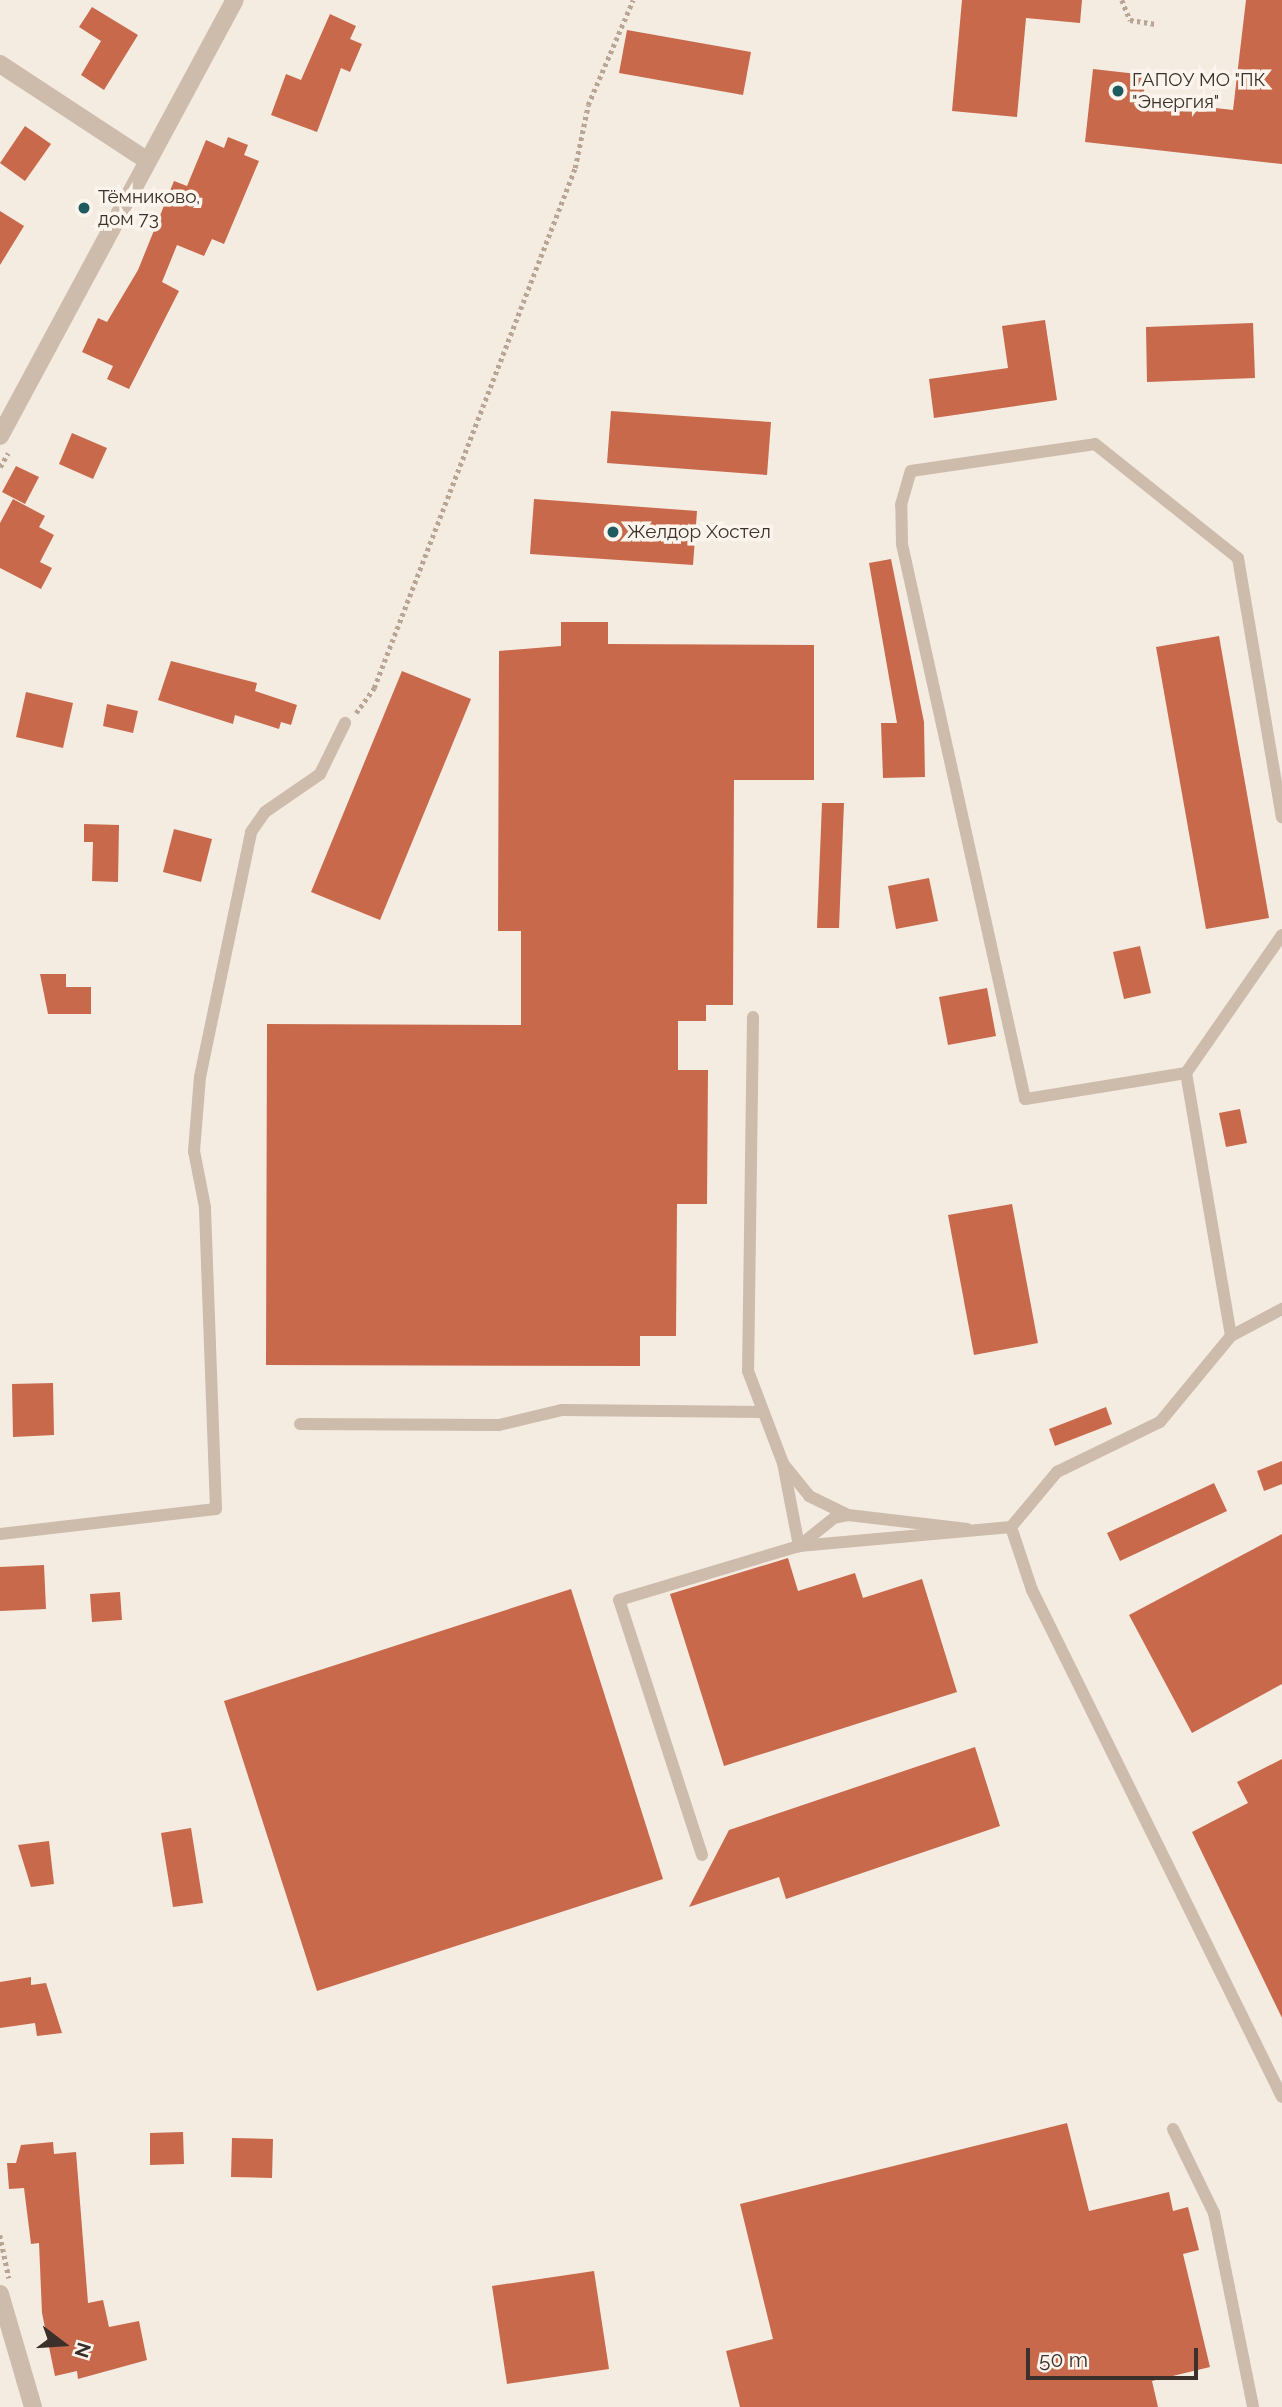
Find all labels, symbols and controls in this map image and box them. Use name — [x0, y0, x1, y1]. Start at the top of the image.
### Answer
place label: ГАПОУ МО "ПК "Энергия" — [1132, 69, 1266, 113]
marker: ГАПОУ МО "ПК "Энергия" — [1110, 83, 1126, 99]
place label: Тёмниково, дом 73 — [98, 186, 200, 230]
marker: Тёмниково, дом 73 — [76, 200, 92, 216]
place label: Желдор Хостел — [627, 521, 771, 543]
marker: Желдор Хостел — [605, 524, 621, 540]
north arrow — [28, 2309, 98, 2379]
scale bar — [1030, 2334, 1202, 2378]
text: N — [70, 2340, 96, 2360]
text: 50 m — [1039, 2347, 1088, 2372]

